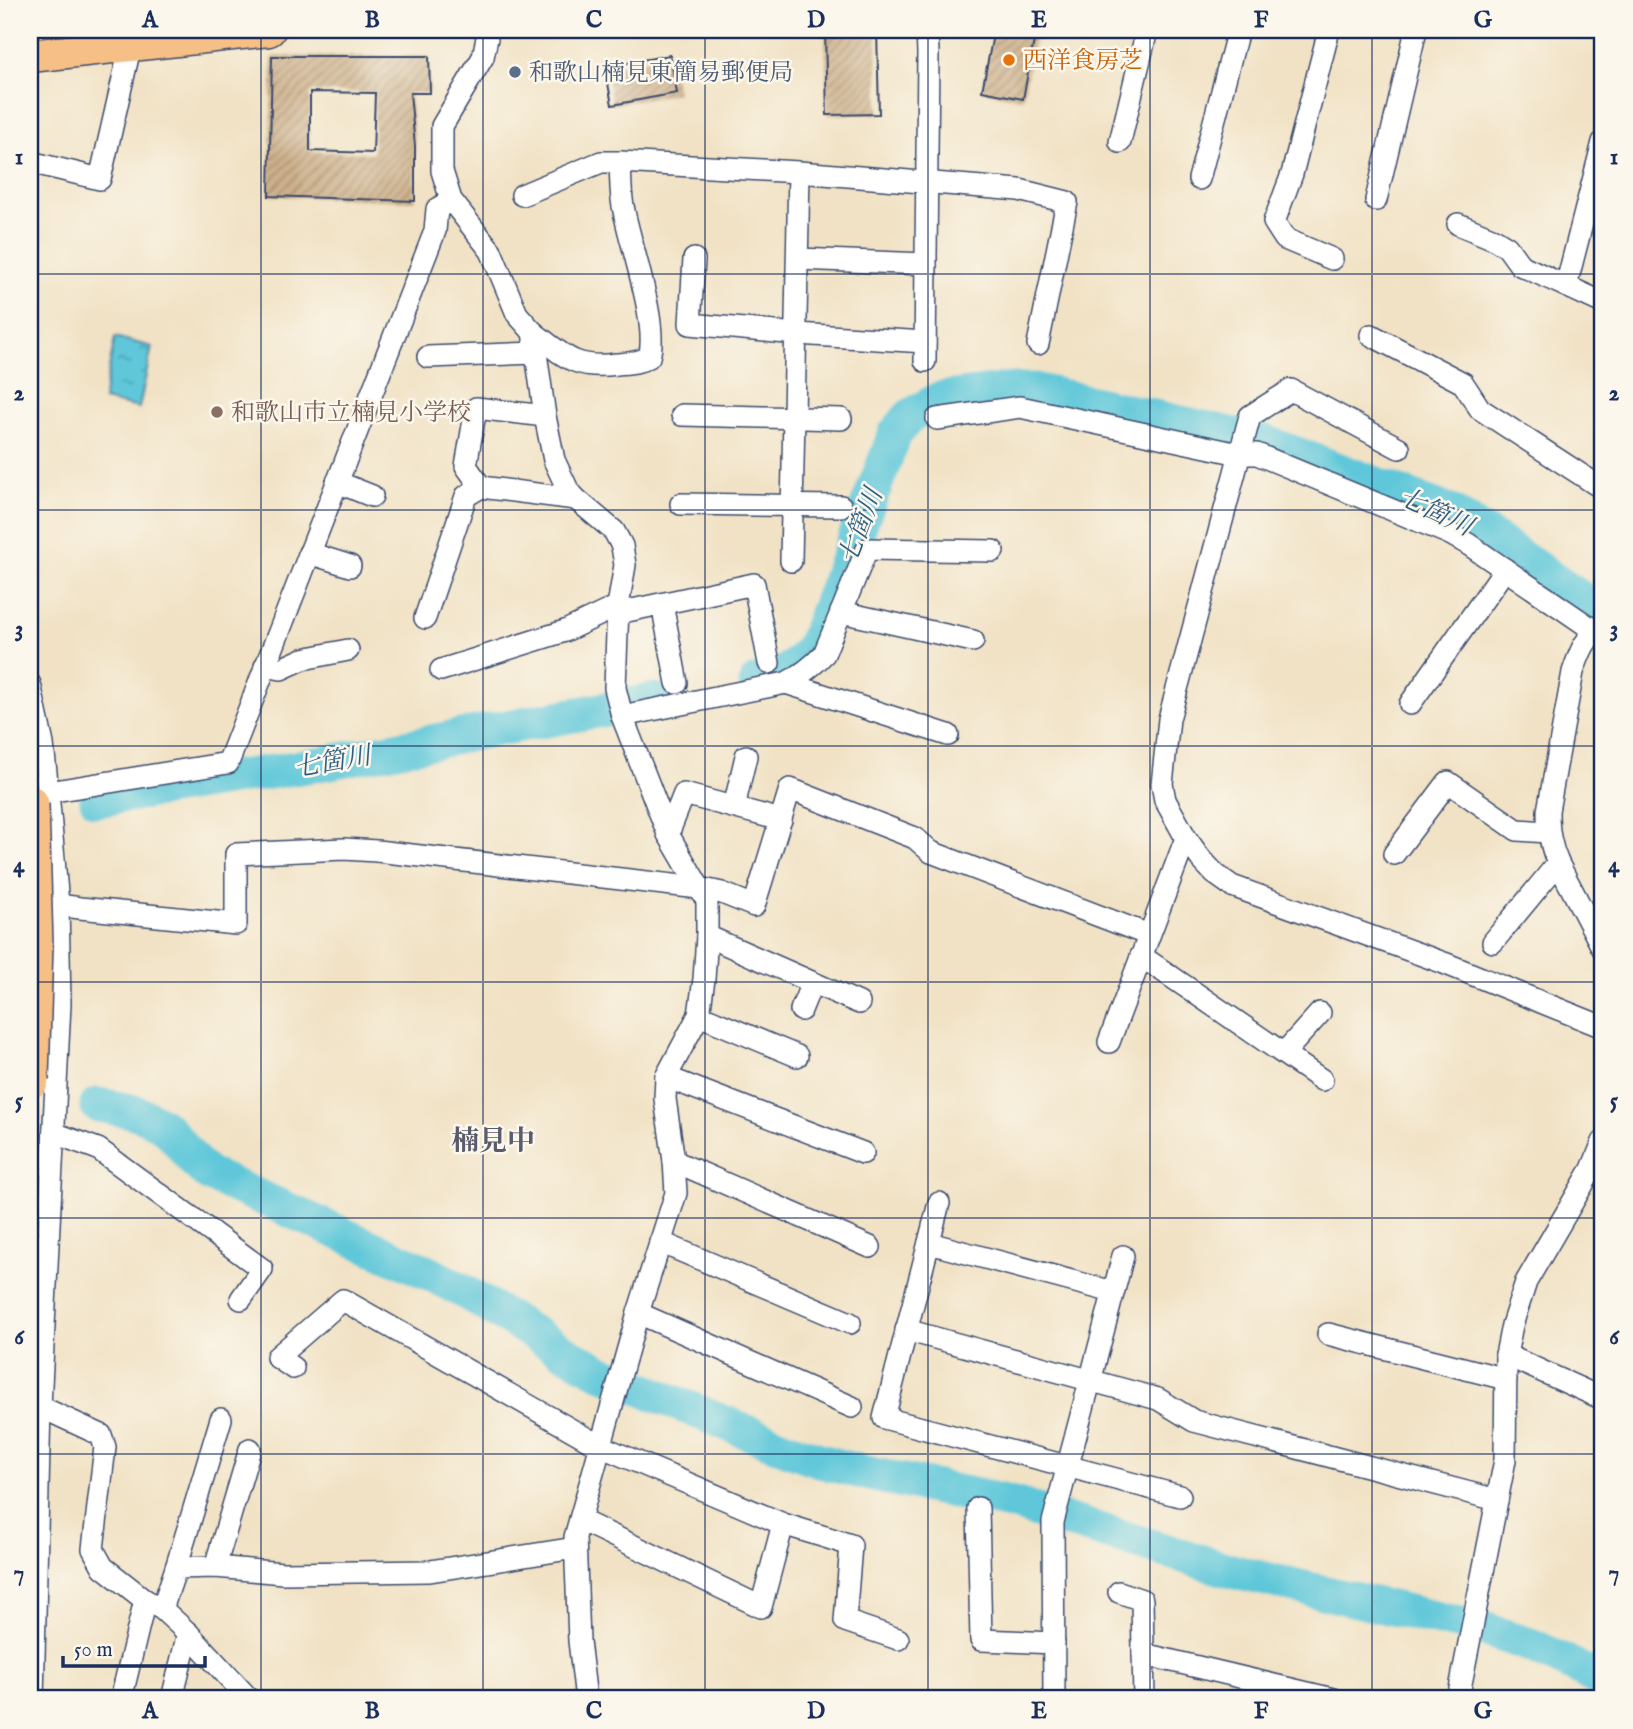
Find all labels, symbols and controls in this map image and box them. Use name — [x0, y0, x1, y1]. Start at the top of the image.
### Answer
text: A — [141, 6, 159, 35]
text: B — [364, 6, 380, 35]
text: C — [586, 6, 603, 35]
text: D — [807, 6, 825, 35]
text: E — [1031, 6, 1047, 35]
text: F — [1254, 6, 1269, 35]
text: G — [1474, 6, 1493, 35]
place label: 西洋食房芝 — [1023, 46, 1143, 77]
marker: 西洋食房芝 — [1001, 52, 1017, 68]
place label: 和歌山楠見東簡易郵便局 — [529, 58, 793, 89]
marker: 和歌山楠見東簡易郵便局 — [507, 64, 523, 80]
text: 1 — [15, 143, 23, 172]
text: 1 — [1610, 143, 1618, 172]
text: 2 — [14, 379, 25, 408]
text: 2 — [1609, 379, 1620, 408]
place label: 和歌山市立楠見小学校 — [231, 398, 471, 429]
marker: 和歌山市立楠見小学校 — [209, 404, 225, 420]
water label: 七箇川 — [832, 481, 892, 569]
water label: 七箇川 — [1393, 481, 1480, 545]
text: 3 — [15, 615, 23, 644]
text: 3 — [1610, 615, 1618, 644]
water label: 七箇川 — [291, 739, 376, 786]
text: 4 — [13, 851, 25, 880]
text: 4 — [1608, 851, 1620, 880]
text: 5 — [15, 1087, 24, 1116]
text: 5 — [1610, 1087, 1619, 1116]
district label: 楠見中 — [451, 1125, 535, 1160]
text: 6 — [14, 1323, 25, 1352]
text: 6 — [1609, 1323, 1620, 1352]
text: 7 — [14, 1559, 24, 1588]
text: 7 — [1609, 1559, 1619, 1588]
scale bar — [63, 1624, 205, 1668]
text: 50 m — [74, 1637, 113, 1664]
text: A — [141, 1697, 159, 1726]
text: B — [364, 1697, 380, 1726]
text: C — [586, 1697, 603, 1726]
text: D — [807, 1697, 825, 1726]
text: E — [1031, 1697, 1047, 1726]
text: F — [1254, 1697, 1269, 1726]
text: G — [1474, 1697, 1493, 1726]

